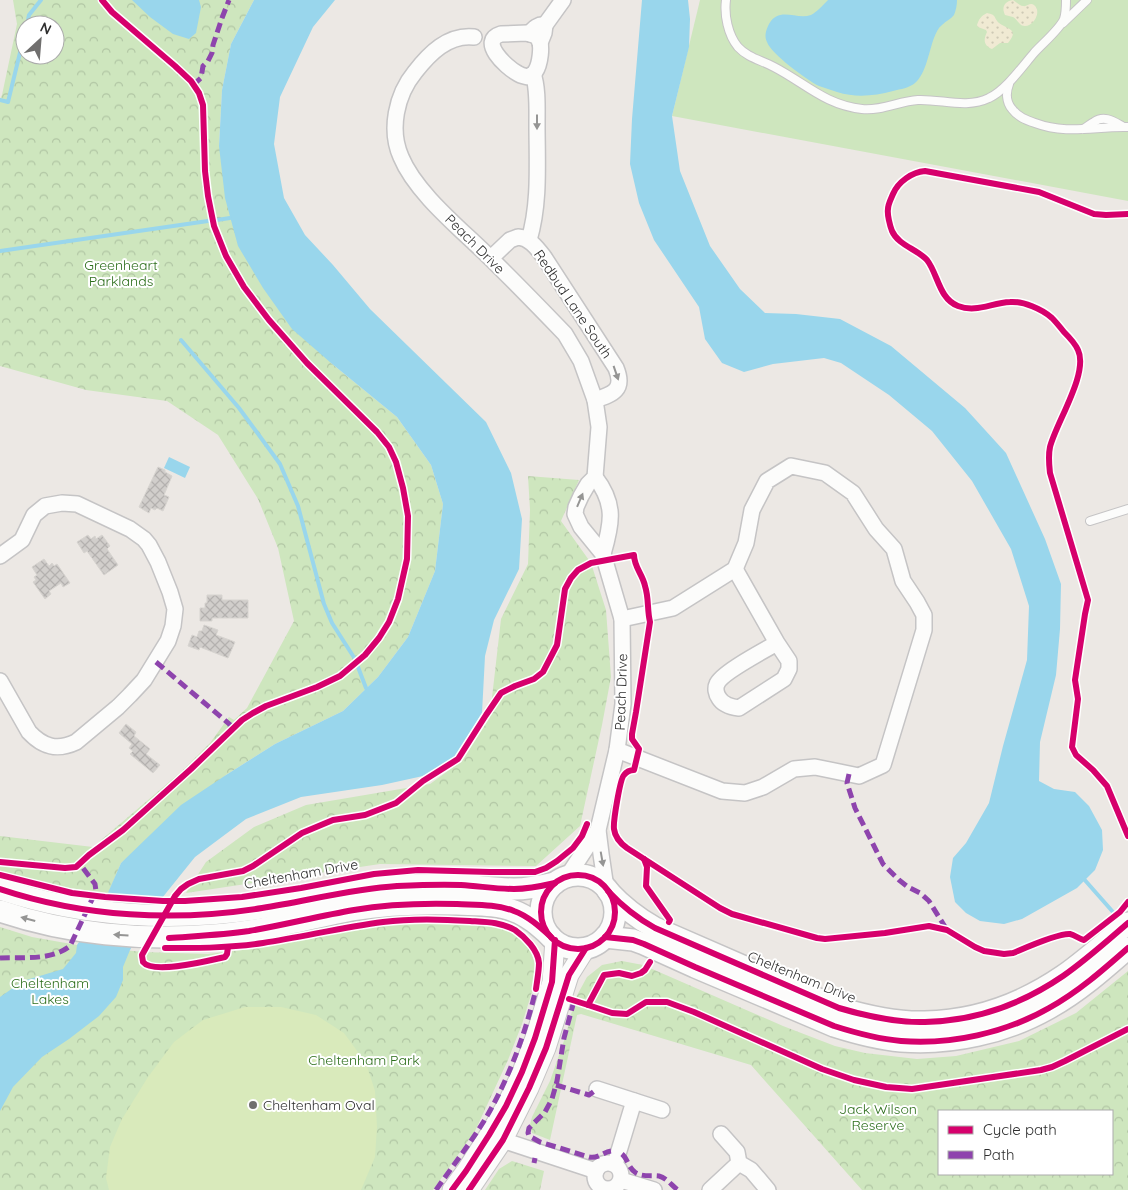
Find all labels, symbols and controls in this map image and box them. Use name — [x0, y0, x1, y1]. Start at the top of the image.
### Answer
north arrow — [15, 15, 65, 65]
text: N — [37, 18, 54, 39]
one-way arrow — [533, 114, 541, 130]
street label: Peach Drive — [441, 210, 509, 278]
street label: Redbud Lane South — [530, 246, 616, 362]
park label: Greenheart Parklands — [84, 256, 158, 290]
one-way arrow — [613, 365, 620, 380]
one-way arrow — [576, 493, 584, 507]
street label: Peach Drive — [611, 653, 631, 731]
one-way arrow — [598, 852, 606, 868]
street label: Cheltenham Drive — [243, 855, 360, 893]
one-way arrow — [20, 915, 35, 923]
one-way arrow — [112, 930, 128, 938]
street label: Cheltenham Drive — [745, 947, 859, 1007]
park label: Cheltenham Lakes — [11, 974, 89, 1008]
park label: Cheltenham Park — [308, 1051, 420, 1069]
place label: Cheltenham Oval — [263, 1096, 375, 1114]
marker: Cheltenham Oval — [247, 1099, 259, 1111]
park label: Jack Wilson Reserve — [839, 1100, 917, 1134]
legend — [938, 1110, 1113, 1175]
text: Cycle path — [983, 1120, 1057, 1139]
text: Path — [983, 1145, 1015, 1164]

